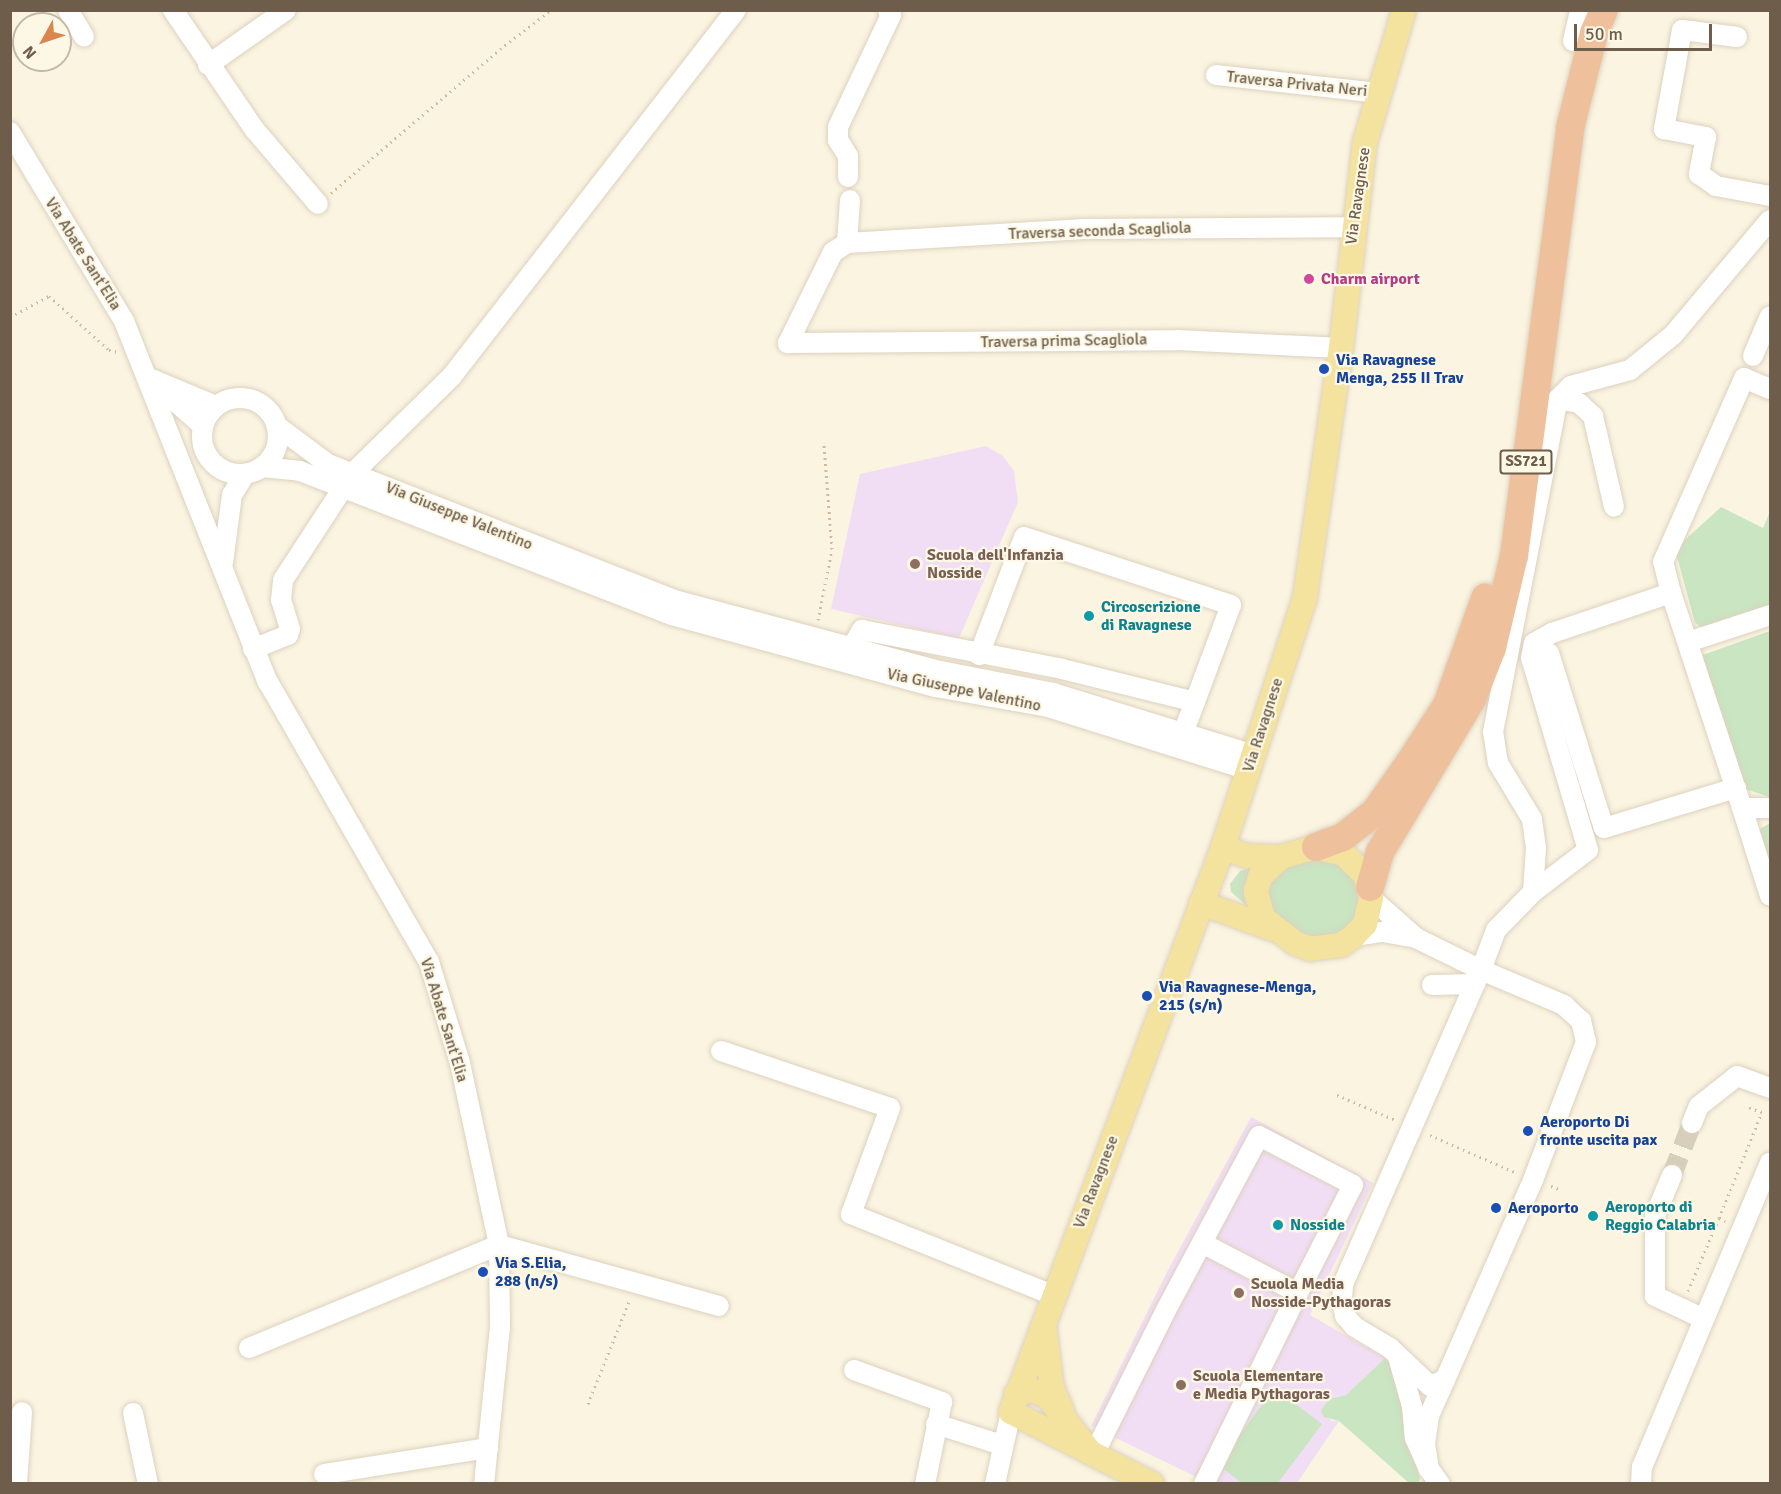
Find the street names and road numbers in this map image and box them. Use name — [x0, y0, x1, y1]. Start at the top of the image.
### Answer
street label: Traversa Privata Neri — [1226, 67, 1368, 101]
street label: Via Ravagnese — [1342, 146, 1374, 246]
street label: Via Abate Sant'Elia — [41, 194, 125, 314]
street label: Traversa seconda Scagliola — [1008, 218, 1192, 244]
street label: Traversa prima Scagliola — [980, 330, 1148, 352]
road number: SS721 — [1499, 450, 1553, 474]
street label: Via Giuseppe Valentino — [383, 478, 535, 554]
street label: Via Giuseppe Valentino — [885, 664, 1043, 716]
street label: Via Ravagnese — [1239, 675, 1287, 775]
street label: Via Abate Sant'Elia — [416, 955, 472, 1085]
street label: Via Ravagnese — [1069, 1133, 1123, 1231]

